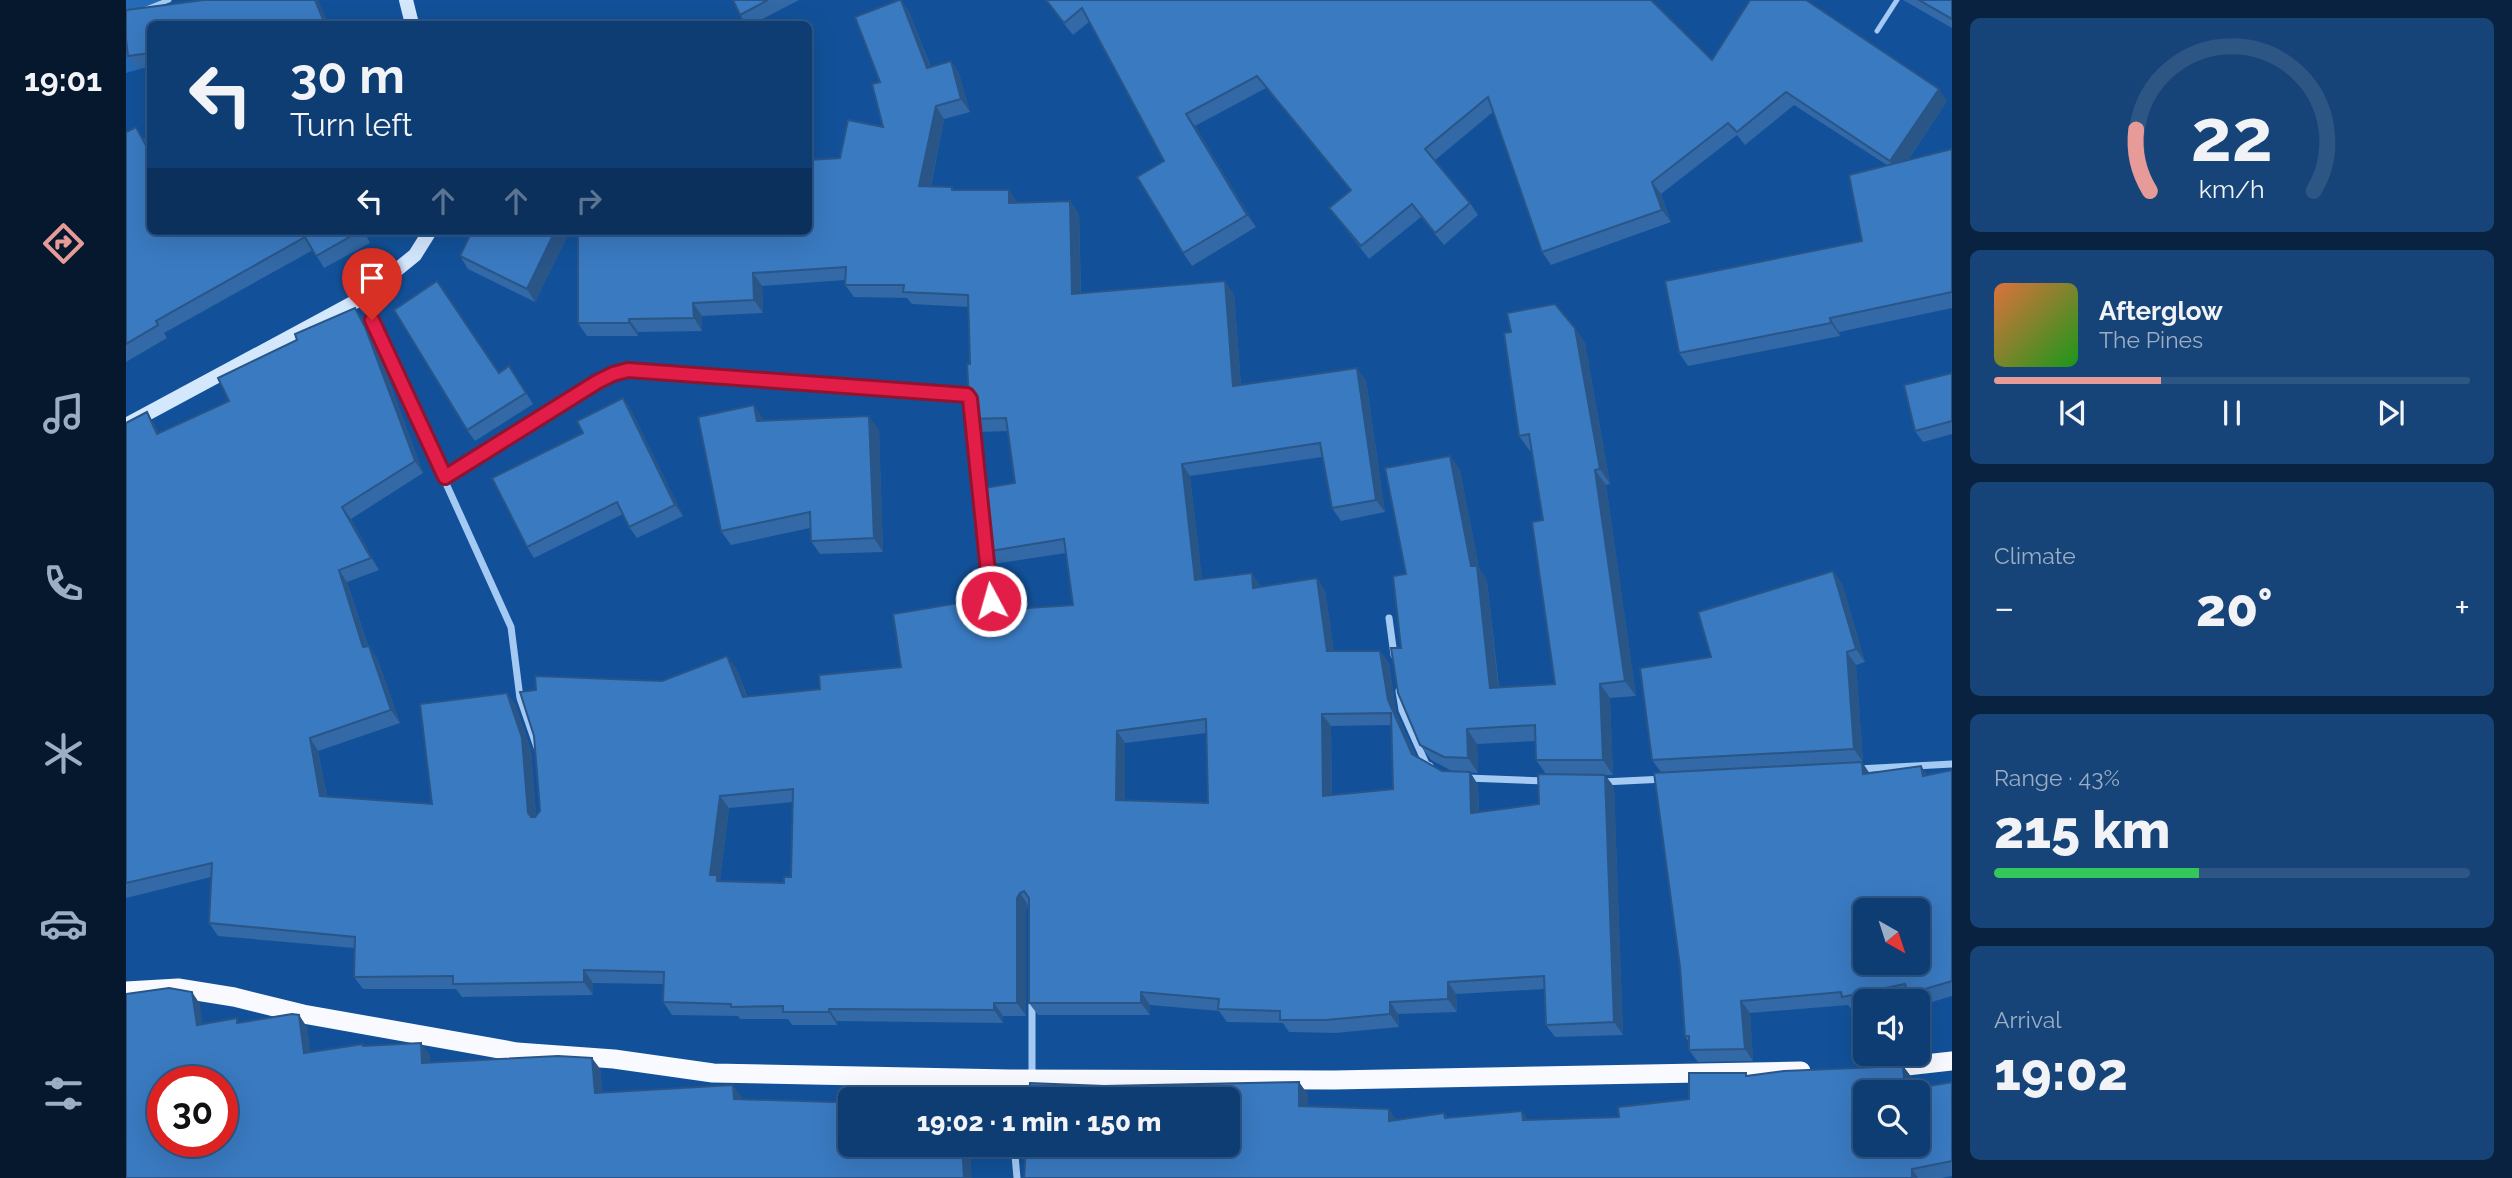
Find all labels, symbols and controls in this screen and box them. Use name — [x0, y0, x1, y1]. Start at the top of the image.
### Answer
text: 30 m — [290, 47, 405, 104]
icon: left — [175, 49, 266, 140]
text: 19:01 — [24, 61, 102, 98]
text: 22 — [2191, 93, 2273, 178]
text: Turn left — [290, 106, 412, 143]
text: km/h — [2199, 174, 2265, 204]
icon: left — [351, 182, 389, 220]
icon: ahead — [424, 182, 462, 220]
icon: ahead — [497, 182, 535, 220]
icon: right — [570, 182, 608, 220]
icon: directions — [39, 219, 88, 268]
pin — [342, 248, 402, 320]
icon: arrive — [353, 259, 391, 297]
text: Afterglow — [2099, 296, 2223, 326]
text: The Pines — [2099, 326, 2203, 353]
icon: music — [39, 389, 88, 438]
icon: previous — [2054, 394, 2092, 432]
icon: pause — [2213, 394, 2251, 432]
icon: next — [2372, 394, 2410, 432]
text: Climate — [1994, 542, 2076, 569]
icon: phone — [39, 559, 88, 608]
position arrow — [954, 564, 1028, 638]
text: 20° — [2196, 577, 2273, 638]
text: − — [1994, 585, 2014, 630]
text: + — [2454, 585, 2470, 630]
icon: climate — [39, 729, 88, 778]
text: Range · 43% — [1994, 764, 2120, 791]
text: 215 km — [1994, 799, 2170, 860]
north arrow — [1853, 898, 1930, 975]
map controls — [1853, 898, 1930, 1157]
icon: car — [39, 899, 88, 948]
button: sound — [1853, 989, 1930, 1066]
text: Arrival — [1994, 1006, 2061, 1033]
text: 19:02 — [1994, 1041, 2128, 1102]
speed limit sign: 30 — [147, 1066, 238, 1157]
icon: filters — [39, 1069, 88, 1118]
button: search — [1853, 1080, 1930, 1157]
text: 19:02 · 1 min · 150 m — [917, 1107, 1161, 1137]

